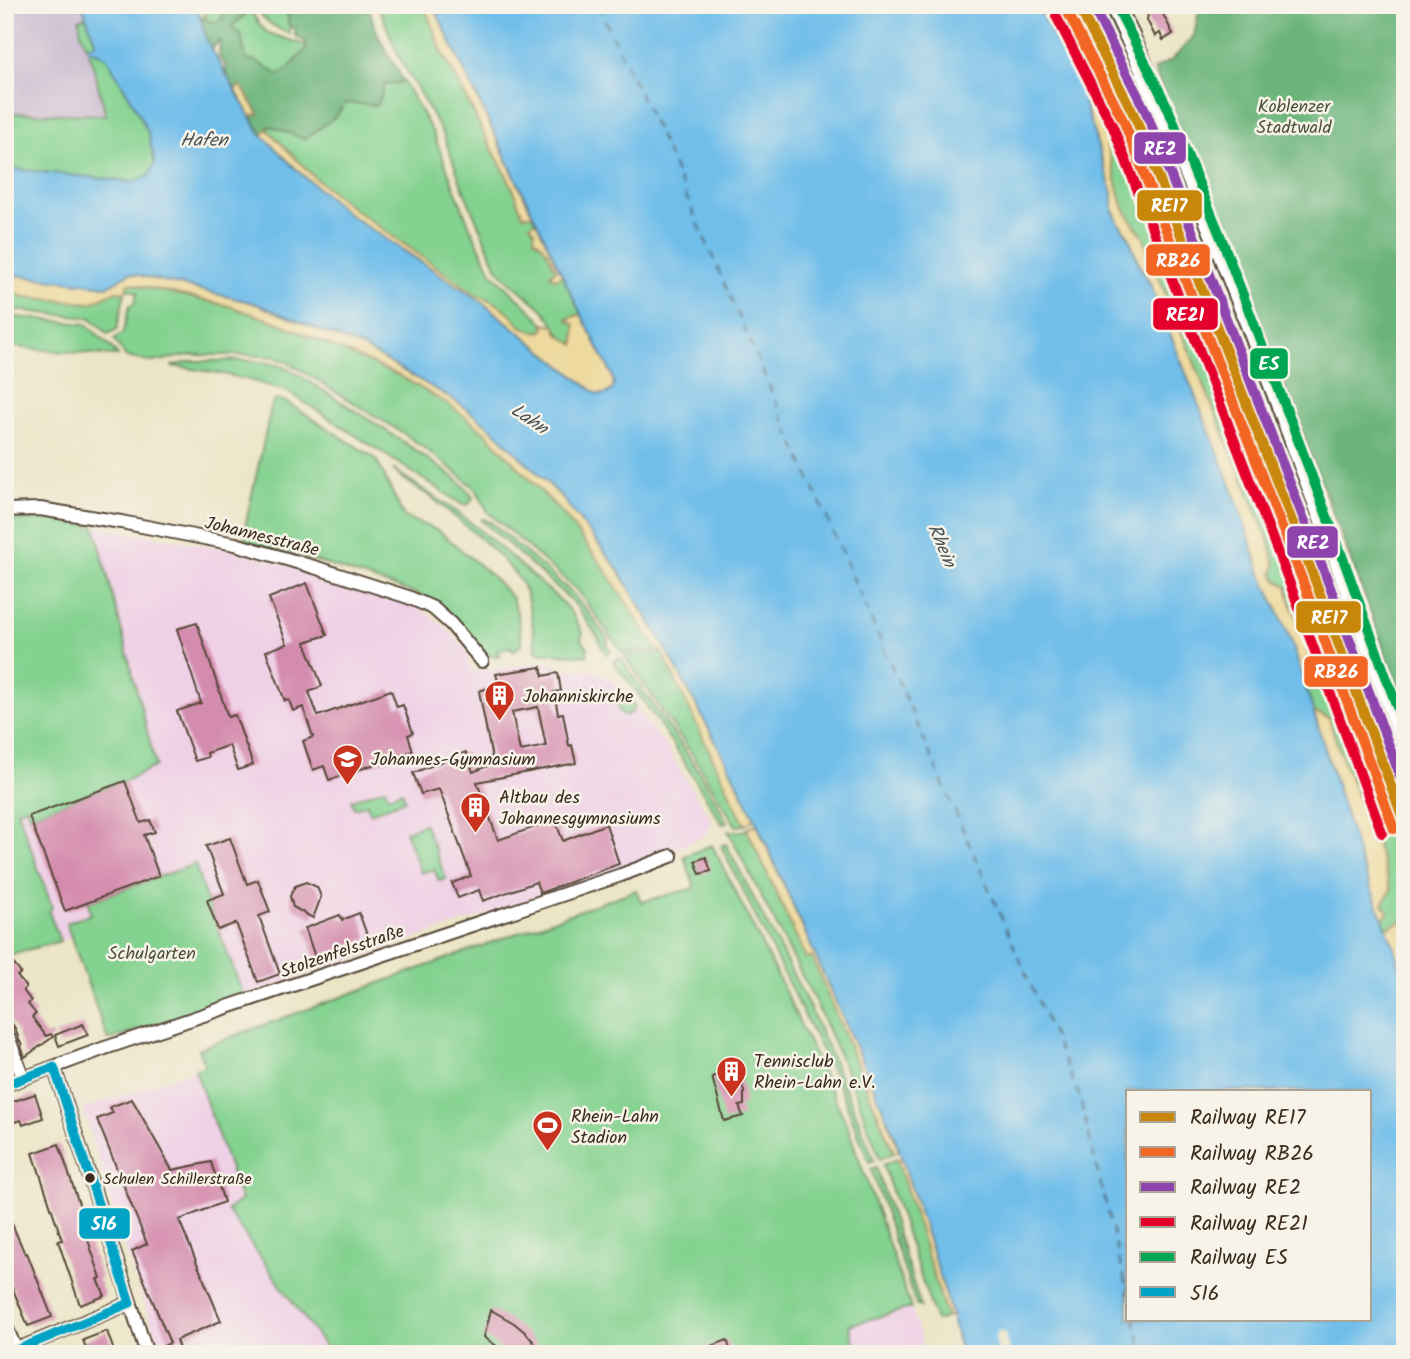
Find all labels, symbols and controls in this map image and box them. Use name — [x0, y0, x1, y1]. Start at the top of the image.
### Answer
park label: Koblenzer Stadtwald — [1257, 93, 1332, 143]
water label: Hafen — [180, 126, 230, 156]
line badge: RE2 — [1133, 131, 1187, 165]
text: RE2 — [1144, 135, 1176, 165]
line badge: RE17 — [1136, 189, 1203, 222]
text: RE17 — [1151, 192, 1188, 222]
line badge: RB26 — [1145, 243, 1211, 277]
text: RB26 — [1156, 247, 1200, 277]
line badge: RE21 — [1152, 297, 1219, 331]
text: RE21 — [1166, 301, 1205, 331]
line badge: ES — [1249, 347, 1289, 380]
text: ES — [1259, 350, 1280, 380]
water label: Lahn — [504, 396, 555, 444]
street label: Johannesstraße — [201, 509, 322, 566]
water label: Rhein — [919, 519, 964, 574]
line badge: RE2 — [1286, 525, 1339, 559]
text: RE2 — [1297, 529, 1329, 559]
line badge: RE17 — [1295, 600, 1362, 634]
text: RE17 — [1311, 604, 1348, 634]
line badge: RB26 — [1303, 655, 1369, 688]
text: RB26 — [1314, 658, 1358, 688]
building icon: Johanniskirche — [483, 679, 517, 723]
place label: Johanniskirche — [523, 683, 633, 712]
school or university icon: Johannes-Gymnasium — [331, 742, 365, 786]
place label: Johannes-Gymnasium — [371, 746, 536, 775]
place label: Altbau des Johannesgymnasiums — [499, 784, 661, 834]
building icon: Altbau des Johannesgymnasiums — [459, 790, 493, 834]
street label: Stolzenfelsstraße — [277, 918, 408, 987]
park label: Schulgarten — [108, 940, 196, 969]
place label: Tennisclub Rhein-Lahn e.V. — [754, 1048, 875, 1098]
building icon: Tennisclub Rhein-Lahn e.V. — [714, 1054, 748, 1098]
legend — [1126, 1090, 1372, 1320]
text: Railway RE17 — [1190, 1102, 1307, 1135]
place label: Rhein-Lahn Stadion — [571, 1103, 659, 1153]
sports icon: Rhein-Lahn Stadion — [531, 1109, 565, 1153]
text: Railway RB26 — [1190, 1138, 1314, 1171]
place label: Schulen Schillerstraße — [103, 1167, 252, 1192]
marker: Schulen Schillerstraße — [83, 1171, 97, 1185]
text: Railway RE2 — [1190, 1172, 1301, 1205]
line badge: 516 — [78, 1207, 131, 1240]
text: Railway RE21 — [1190, 1208, 1308, 1241]
text: 516 — [90, 1210, 117, 1240]
text: Railway ES — [1190, 1242, 1288, 1275]
text: 516 — [1190, 1278, 1220, 1311]

